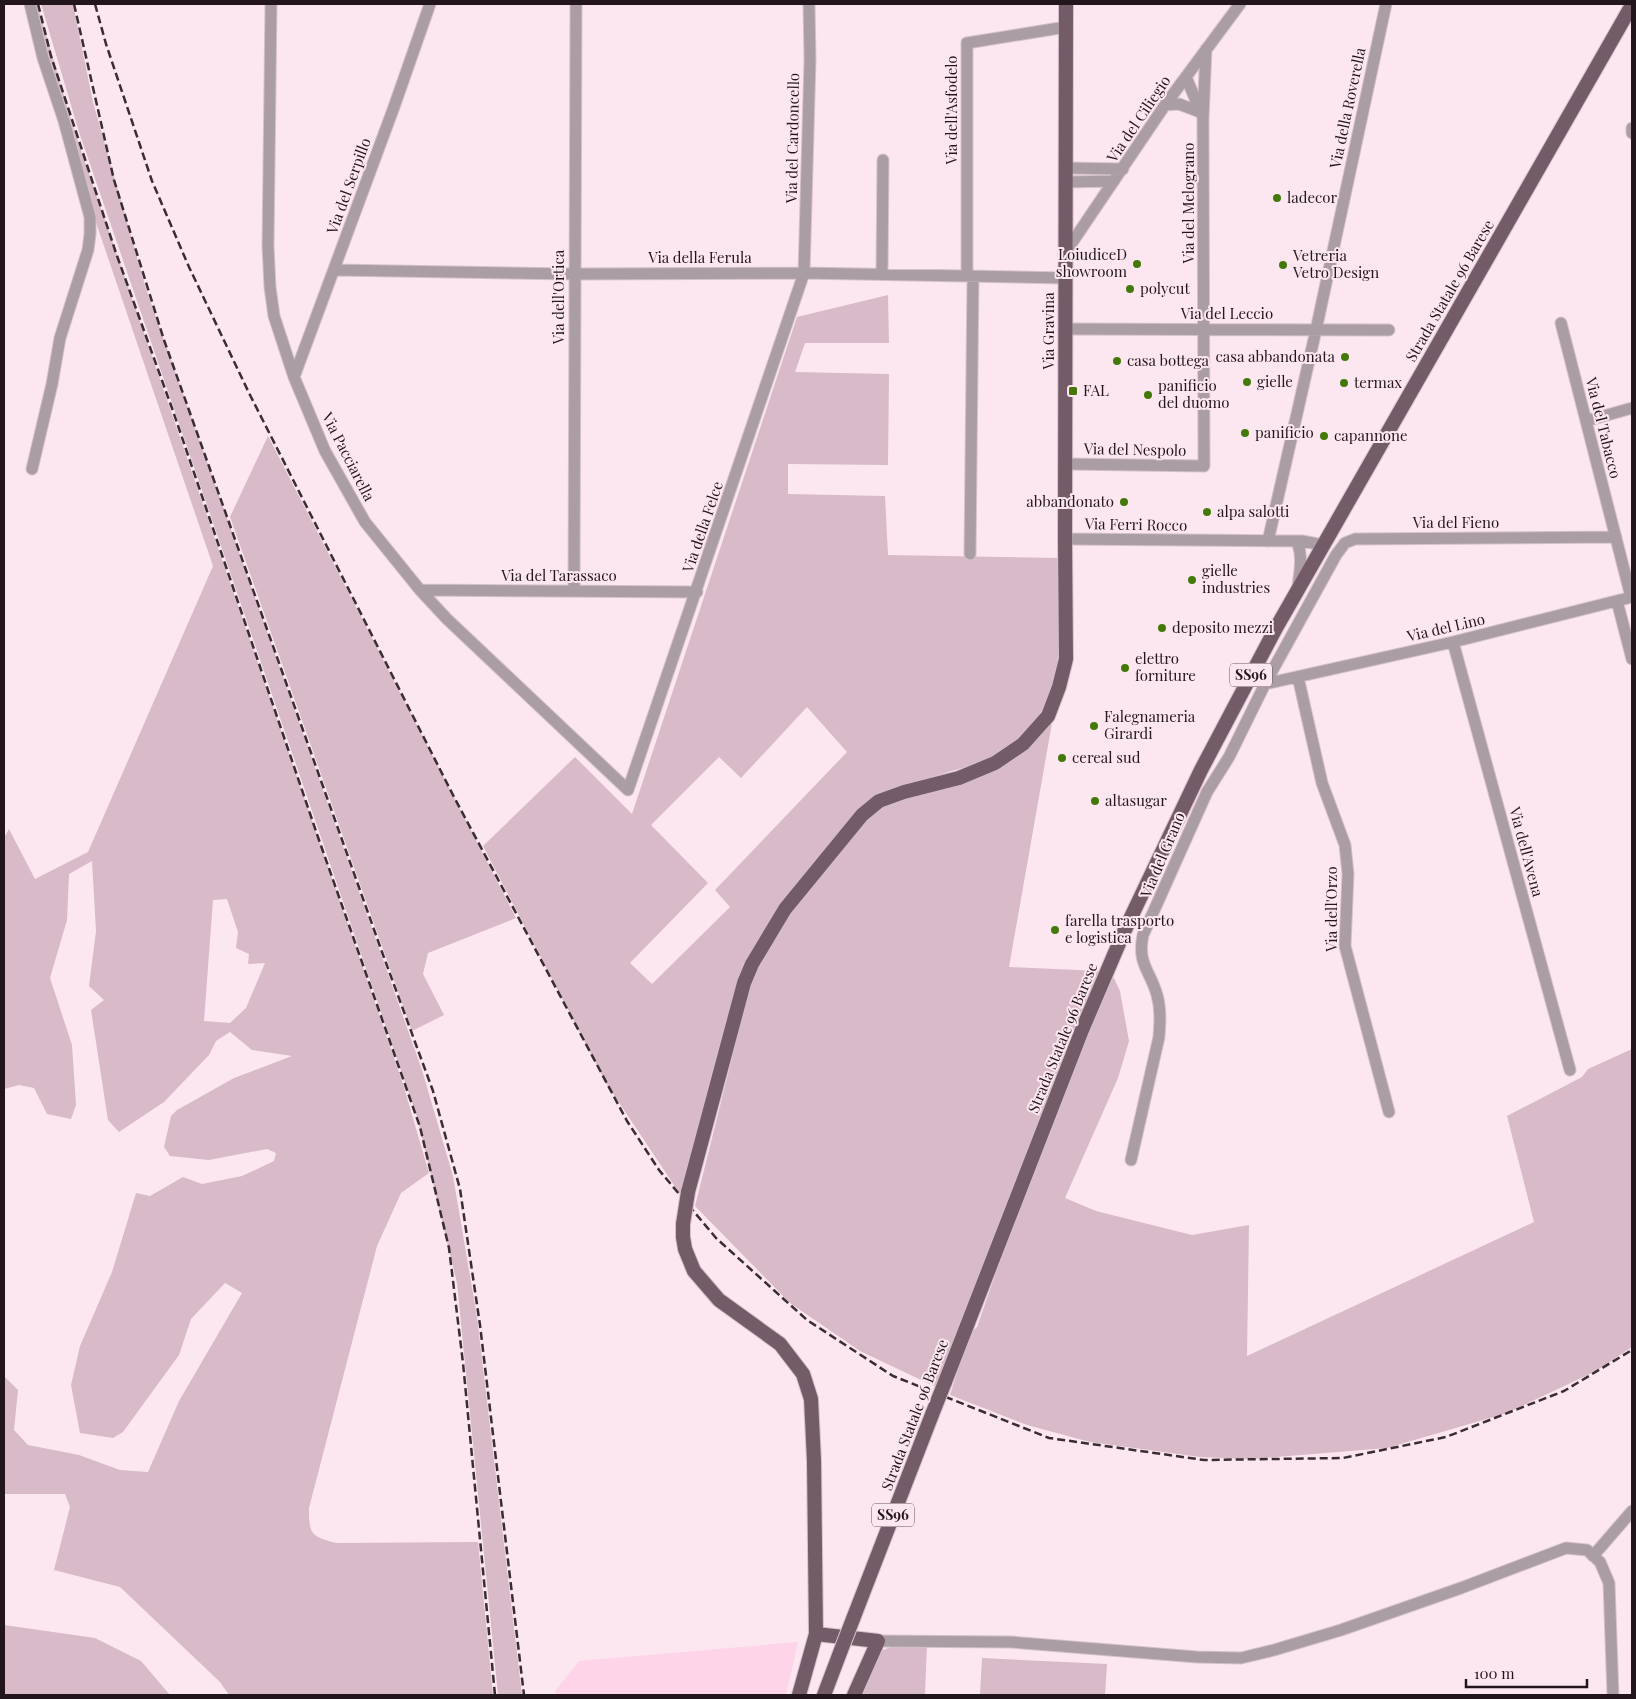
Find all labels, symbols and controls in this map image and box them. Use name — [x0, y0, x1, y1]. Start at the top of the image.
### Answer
street label: Via della Roverella — [1324, 45, 1370, 171]
street label: Via dell'Asfodelo — [941, 55, 961, 166]
street label: Via del Ciliegio — [1101, 71, 1175, 166]
street label: Via del Cardoncello — [781, 73, 803, 204]
street label: Via del Serpillo — [321, 135, 375, 237]
street label: Via del Melograno — [1178, 143, 1198, 264]
place label: ladecor — [1287, 187, 1338, 207]
marker: ladecor — [1271, 192, 1283, 204]
street label: Strada Statale 96 Barese — [1400, 216, 1498, 365]
place label: LoiudiceD showroom — [1056, 244, 1128, 281]
place label: Vetreria Vetro Design — [1292, 245, 1379, 282]
street label: Via della Ferula — [647, 247, 752, 267]
street label: Via dell'Ortica — [548, 249, 568, 345]
marker: LoiudiceD showroom — [1131, 258, 1143, 270]
marker: Vetreria Vetro Design — [1277, 259, 1289, 271]
place label: polycut — [1140, 278, 1191, 298]
marker: polycut — [1124, 283, 1136, 295]
street label: Via Gravina — [1038, 292, 1058, 371]
street label: Via del Leccio — [1180, 303, 1273, 323]
place label: casa abbandonata — [1216, 346, 1336, 366]
place label: casa bottega — [1127, 350, 1210, 370]
marker: casa abbandonata — [1339, 351, 1351, 363]
marker: casa bottega — [1111, 355, 1123, 367]
place label: gielle — [1257, 371, 1293, 391]
place label: termax — [1354, 372, 1402, 392]
street label: Via del Tabacco — [1581, 374, 1626, 480]
place label: panificio del duomo — [1158, 375, 1230, 412]
marker: gielle — [1241, 376, 1253, 388]
marker: termax — [1338, 377, 1350, 389]
place label: FAL — [1083, 380, 1109, 400]
marker: FAL — [1067, 385, 1079, 397]
marker: panificio del duomo — [1142, 389, 1154, 401]
street label: Via Pacciarella — [317, 408, 380, 505]
place label: panificio — [1255, 422, 1314, 442]
place label: capannone — [1334, 425, 1408, 445]
marker: panificio — [1239, 427, 1251, 439]
marker: capannone — [1318, 430, 1330, 442]
street label: Via del Nespolo — [1083, 438, 1186, 460]
street label: Via della Felce — [677, 478, 727, 576]
place label: abbandonato — [1026, 491, 1114, 511]
marker: abbandonato — [1118, 496, 1130, 508]
place label: alpa salotti — [1217, 501, 1290, 521]
marker: alpa salotti — [1201, 506, 1213, 518]
street label: Via del Fieno — [1412, 512, 1499, 532]
street label: Via Ferri Rocco — [1084, 513, 1187, 535]
place label: gielle industries — [1202, 560, 1270, 597]
street label: Via del Tarassaco — [500, 565, 617, 585]
marker: gielle industries — [1186, 574, 1198, 586]
street label: Via del Lino — [1404, 608, 1487, 646]
place label: deposito mezzi — [1172, 617, 1274, 637]
marker: deposito mezzi — [1156, 622, 1168, 634]
place label: elettro forniture — [1135, 648, 1196, 685]
marker: elettro forniture — [1119, 662, 1131, 674]
road number: SS96 — [1230, 664, 1272, 686]
place label: Falegnameria Girardi — [1104, 706, 1196, 743]
marker: Falegnameria Girardi — [1088, 720, 1100, 732]
place label: cereal sud — [1072, 747, 1141, 767]
marker: cereal sud — [1056, 752, 1068, 764]
place label: altasugar — [1105, 790, 1167, 810]
marker: altasugar — [1089, 795, 1101, 807]
street label: Via dell'Avena — [1505, 804, 1549, 899]
street label: Via del Grano — [1135, 809, 1189, 901]
street label: Via dell'Orzo — [1321, 866, 1341, 953]
place label: farella trasporto e logistica — [1065, 910, 1174, 947]
marker: farella trasporto e logistica — [1049, 924, 1061, 936]
street label: Strada Statale 96 Barese — [1023, 959, 1101, 1116]
street label: Strada Statale 96 Barese — [876, 1336, 952, 1493]
road number: SS96 — [872, 1504, 914, 1526]
scale bar — [1466, 1656, 1587, 1688]
text: 100 m — [1474, 1663, 1515, 1683]

